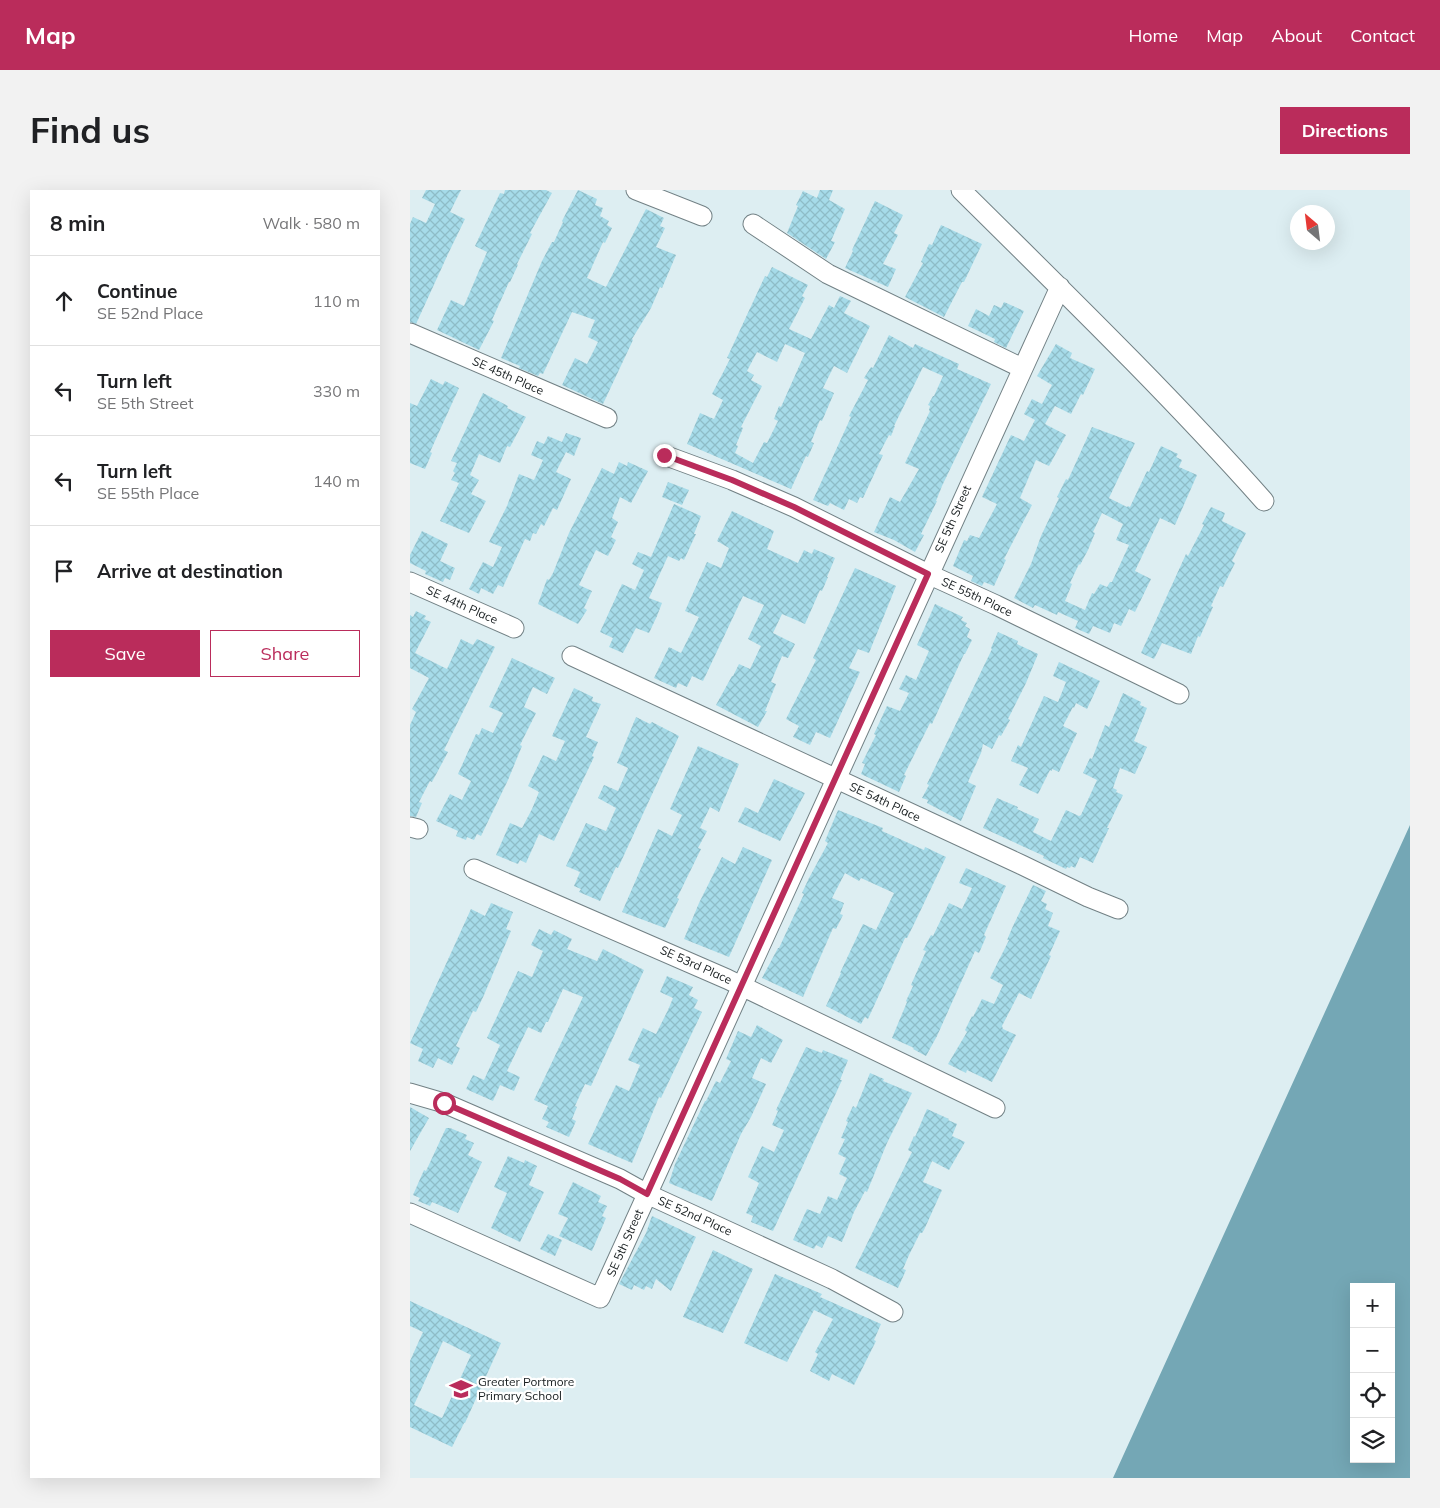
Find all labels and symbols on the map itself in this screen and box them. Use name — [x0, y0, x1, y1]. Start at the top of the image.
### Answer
north arrow — [1290, 205, 1335, 250]
street label: SE 45th Place — [470, 353, 546, 398]
route end — [653, 444, 676, 467]
street label: SE 5th Street — [931, 483, 974, 555]
street label: SE 55th Place — [939, 574, 1015, 620]
street label: SE 44th Place — [424, 582, 500, 627]
street label: SE 54th Place — [847, 779, 923, 825]
street label: SE 53rd Place — [658, 942, 734, 987]
route start — [433, 1092, 456, 1115]
street label: SE 52nd Place — [656, 1192, 735, 1239]
street label: SE 5th Street — [603, 1207, 646, 1279]
place label: Greater Portmore Primary School — [478, 1374, 574, 1403]
school or university icon: Greater Portmore Primary School — [448, 1376, 474, 1402]

